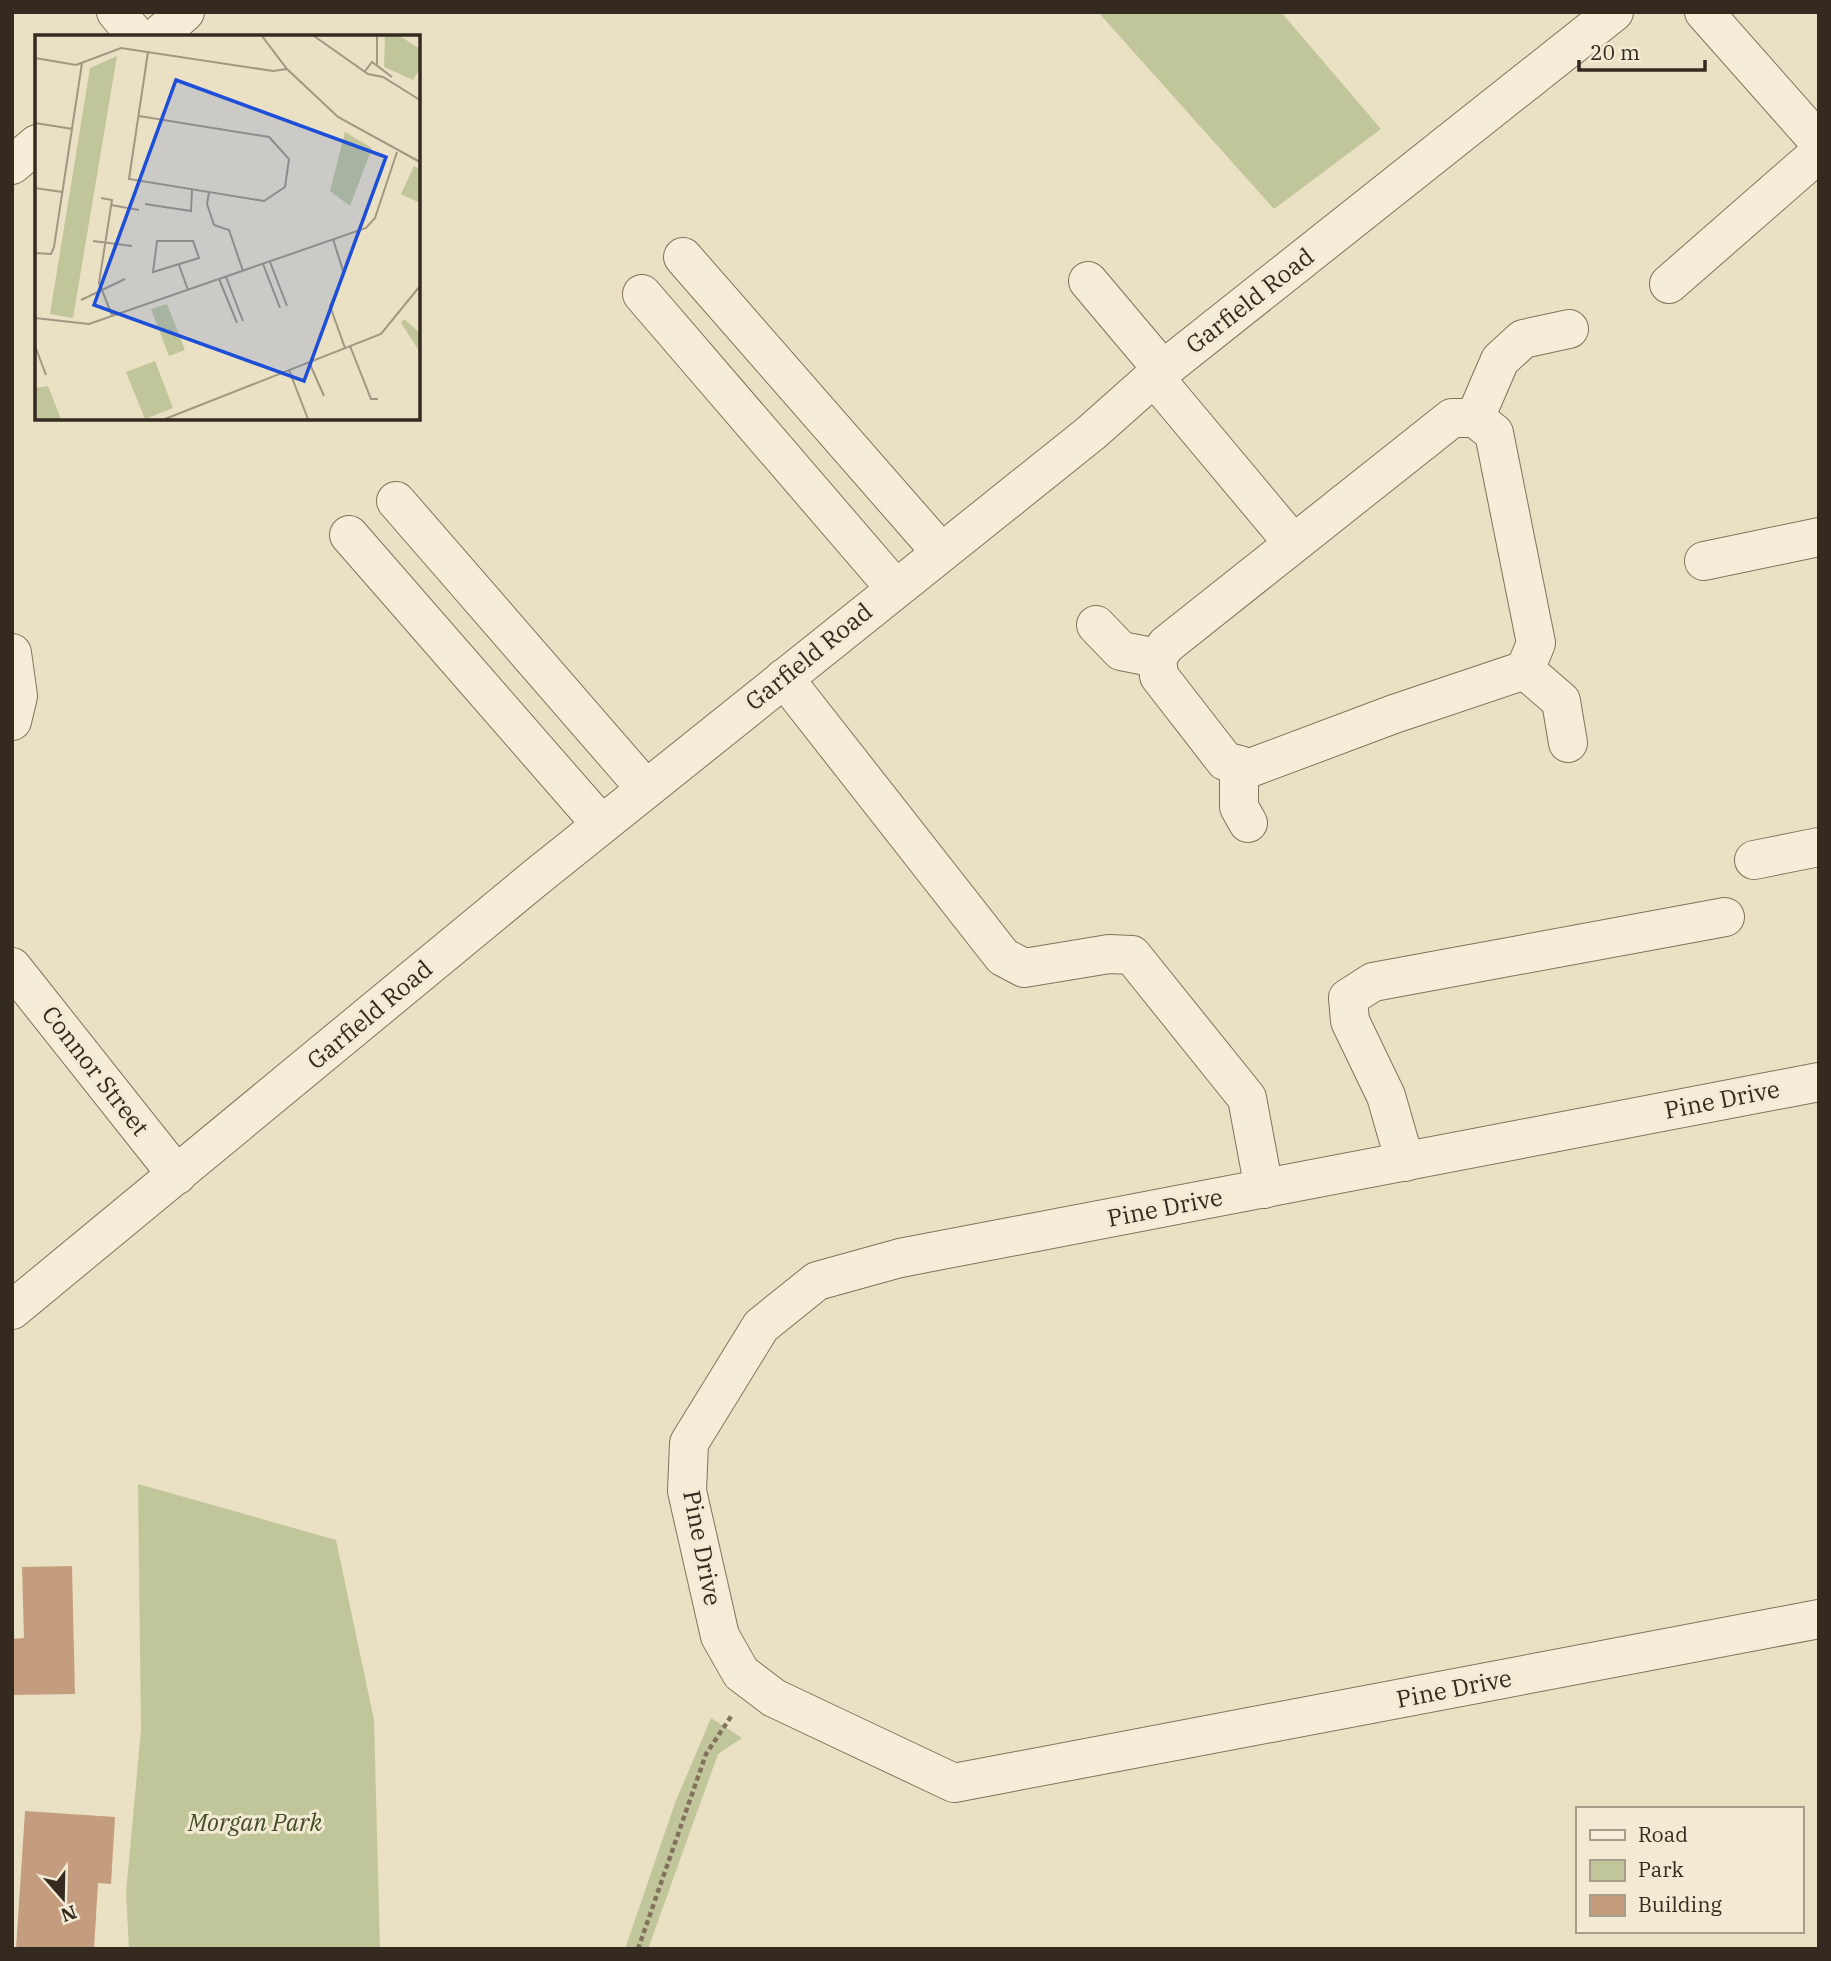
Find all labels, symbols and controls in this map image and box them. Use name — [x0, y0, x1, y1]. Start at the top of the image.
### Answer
scale bar — [1579, 28, 1705, 72]
inset map — [35, 35, 420, 420]
text: 20 m — [1590, 38, 1640, 66]
street label: Garfield Road — [1179, 240, 1320, 360]
street label: Garfield Road — [738, 595, 878, 717]
street label: Garfield Road — [300, 952, 439, 1076]
street label: Connor Street — [35, 999, 157, 1142]
street label: Pine Drive — [1661, 1072, 1782, 1126]
street label: Pine Drive — [1104, 1180, 1225, 1234]
street label: Pine Drive — [676, 1487, 730, 1608]
street label: Pine Drive — [1393, 1661, 1514, 1715]
park label: Morgan Park — [187, 1806, 322, 1838]
legend — [1576, 1807, 1803, 1933]
text: Road — [1638, 1820, 1688, 1848]
text: Park — [1638, 1855, 1685, 1883]
north arrow — [28, 1863, 98, 1933]
text: Building — [1638, 1890, 1723, 1918]
text: N — [58, 1900, 80, 1928]

